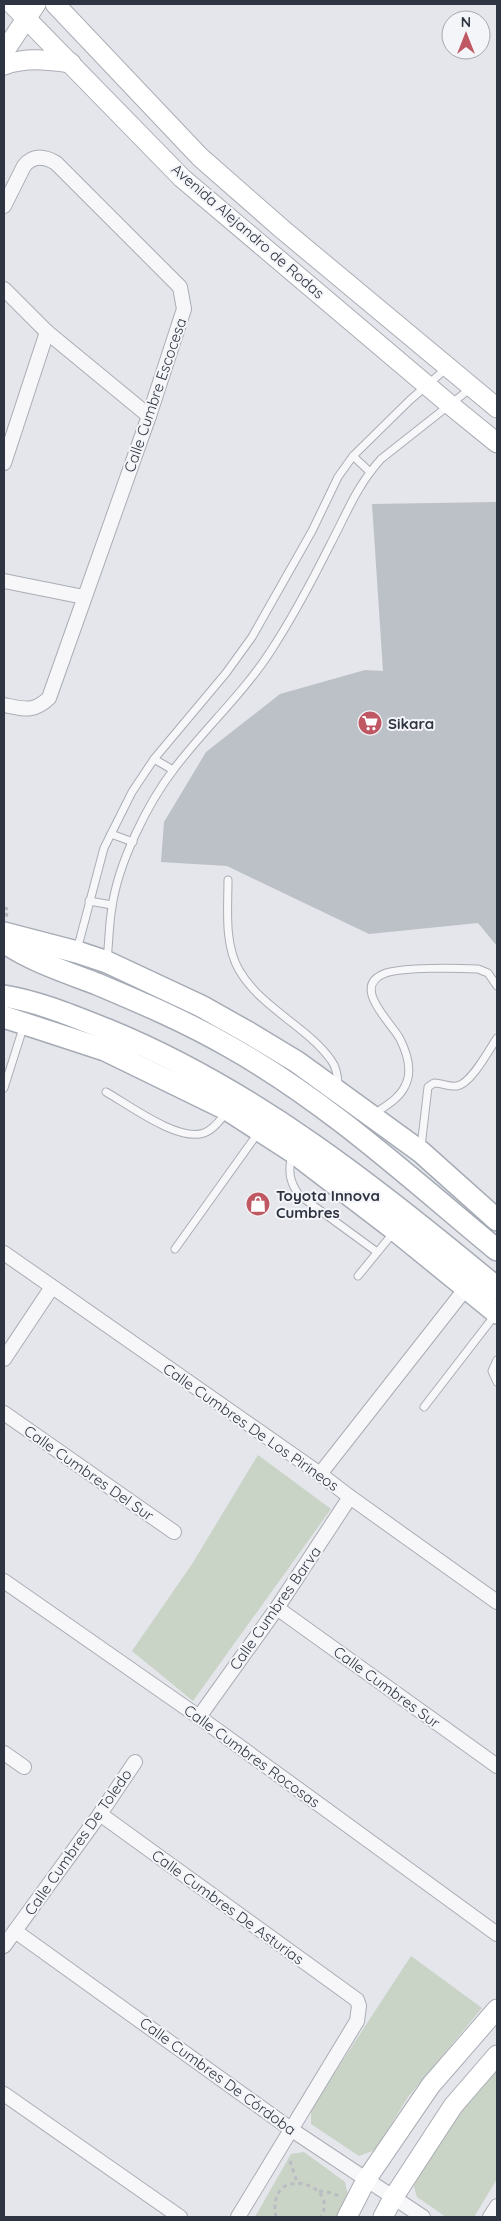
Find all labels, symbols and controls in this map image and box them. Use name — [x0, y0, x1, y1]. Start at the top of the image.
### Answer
north arrow — [441, 10, 491, 60]
text: N — [461, 13, 471, 31]
street label: Avenida Alejandro de Rodas — [168, 159, 328, 303]
street label: Calle Cumbre Escocesa — [120, 315, 190, 475]
supermarket icon: Sikara — [357, 710, 383, 736]
place label: Sikara — [388, 714, 434, 733]
place label: Toyota Innova Cumbres — [276, 1186, 380, 1222]
shop icon: Toyota Innova Cumbres — [245, 1191, 271, 1217]
street label: Calle Cumbres De Los Pirineos — [159, 1359, 343, 1495]
street label: Calle Cumbres Del Sur — [20, 1421, 158, 1525]
street label: Calle Cumbres Barva — [225, 1542, 325, 1674]
street label: Calle Cumbres Sur — [330, 1642, 444, 1732]
street label: Calle Cumbres Rocosas — [180, 1700, 324, 1812]
street label: Calle Cumbres De Toledo — [20, 1765, 136, 1919]
street label: Calle Cumbres De Asturias — [148, 1845, 308, 1969]
street label: Calle Cumbres De Córdoba — [136, 2013, 300, 2139]

